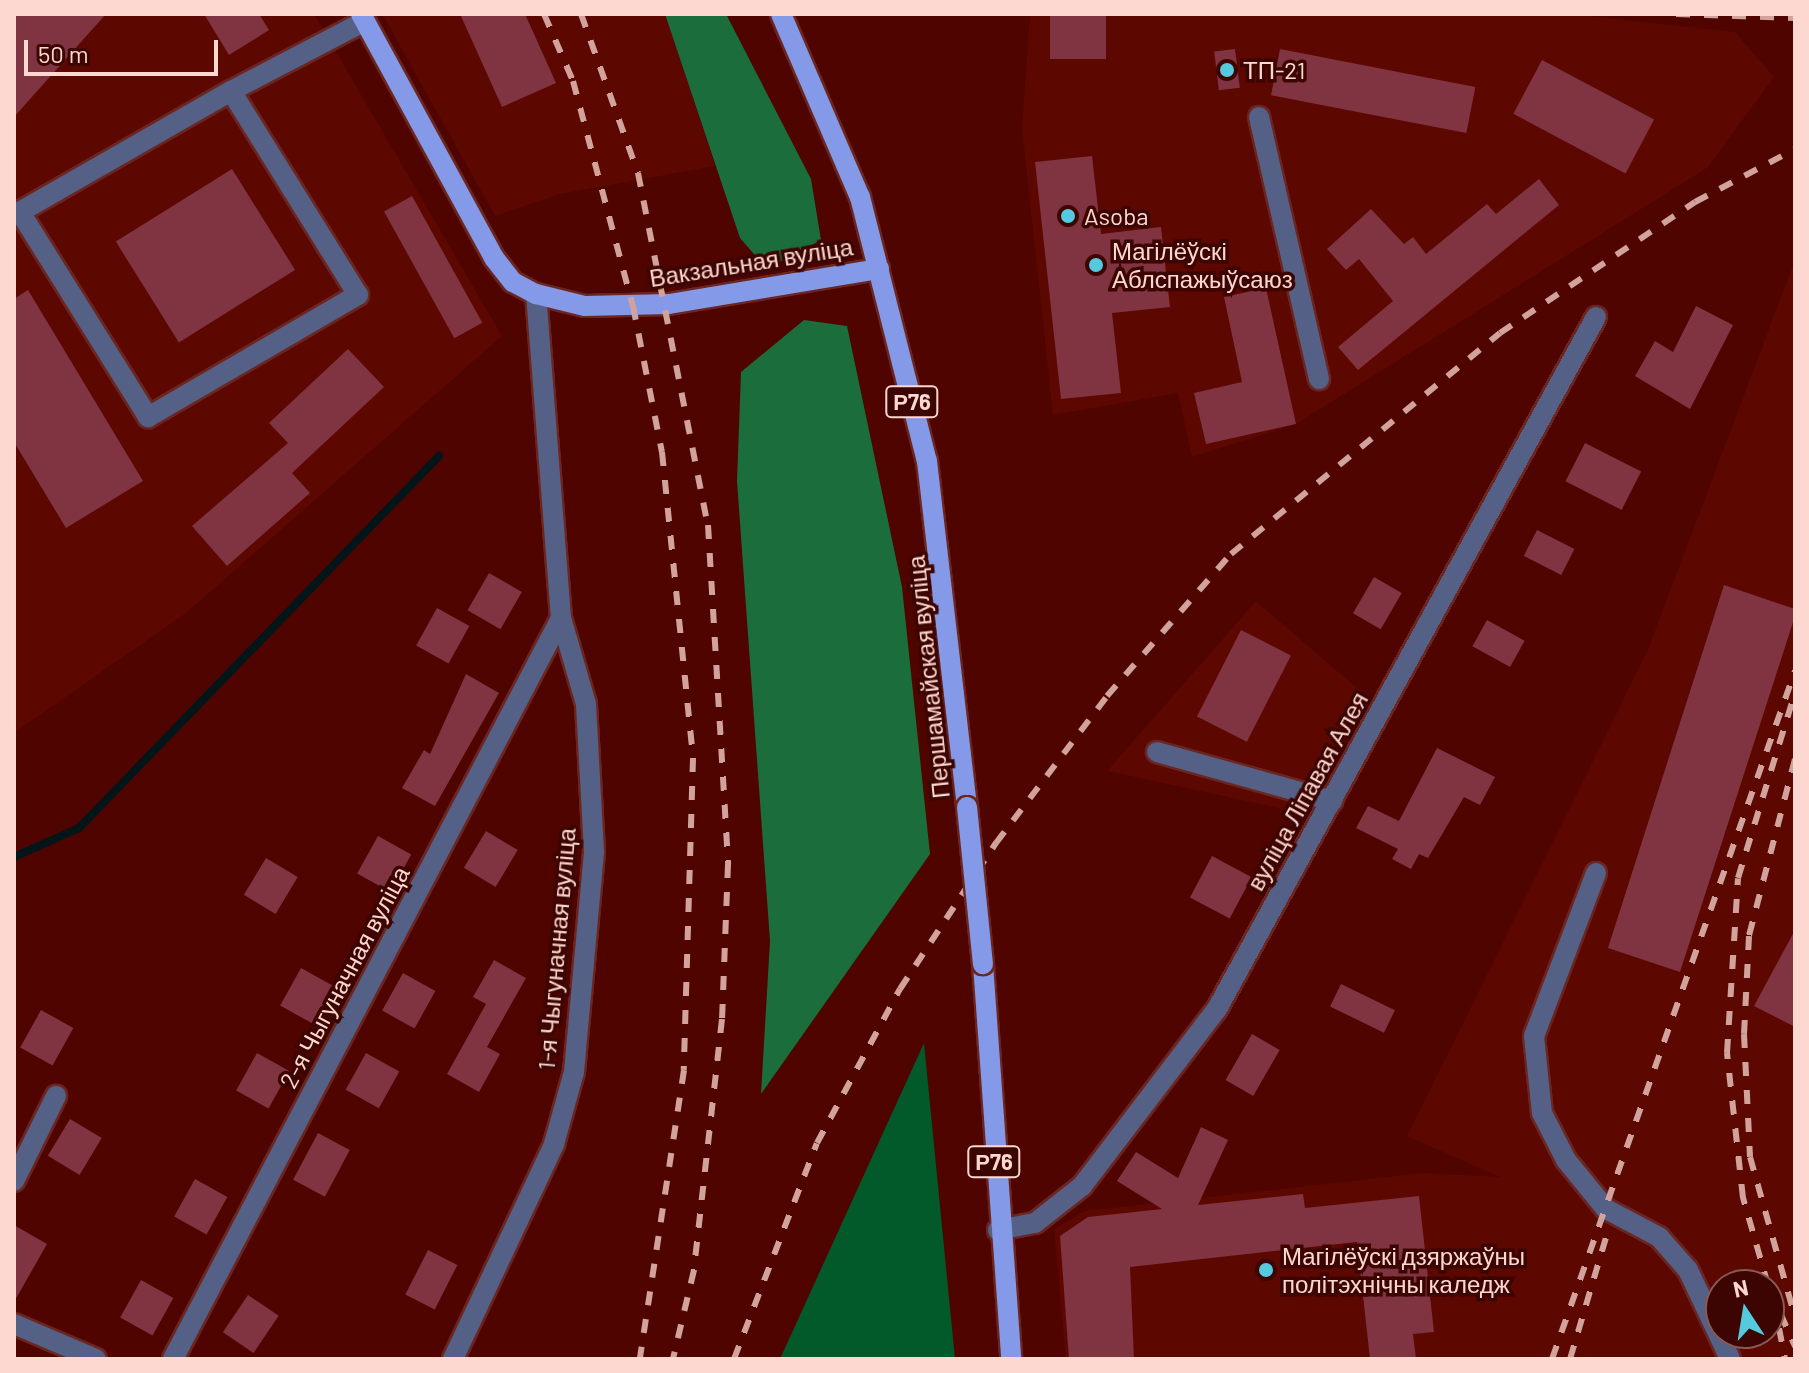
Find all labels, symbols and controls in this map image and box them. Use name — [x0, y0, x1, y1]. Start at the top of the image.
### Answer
scale bar — [28, 24, 222, 74]
text: 50 m — [38, 39, 89, 68]
place label: ТП-21 — [1243, 56, 1305, 84]
marker: ТП-21 — [1218, 61, 1236, 79]
place label: Asoba — [1084, 202, 1149, 230]
marker: Asoba — [1059, 207, 1077, 225]
street label: Вакзальная вуліца — [647, 232, 855, 292]
place label: Магілёўскі Аблспажыўсаюз — [1112, 237, 1293, 293]
marker: Магілёўскі Аблспажыўсаюз — [1087, 256, 1105, 274]
road number: Р76 — [884, 384, 940, 420]
street label: Першамайская вуліца — [901, 554, 955, 800]
street label: вуліца Ліпавая Алея — [1241, 687, 1373, 895]
street label: 1-я Чыгуначная вуліца — [531, 827, 581, 1071]
street label: 2-я Чыгуначная вуліца — [273, 861, 415, 1093]
road number: Р76 — [966, 1144, 1022, 1180]
place label: Магілёўскі дзяржаўны політэхнічны каледж — [1282, 1242, 1525, 1298]
marker: Магілёўскі дзяржаўны політэхнічны каледж — [1257, 1261, 1275, 1279]
north arrow — [1705, 1269, 1785, 1349]
text: N — [1731, 1273, 1750, 1302]

